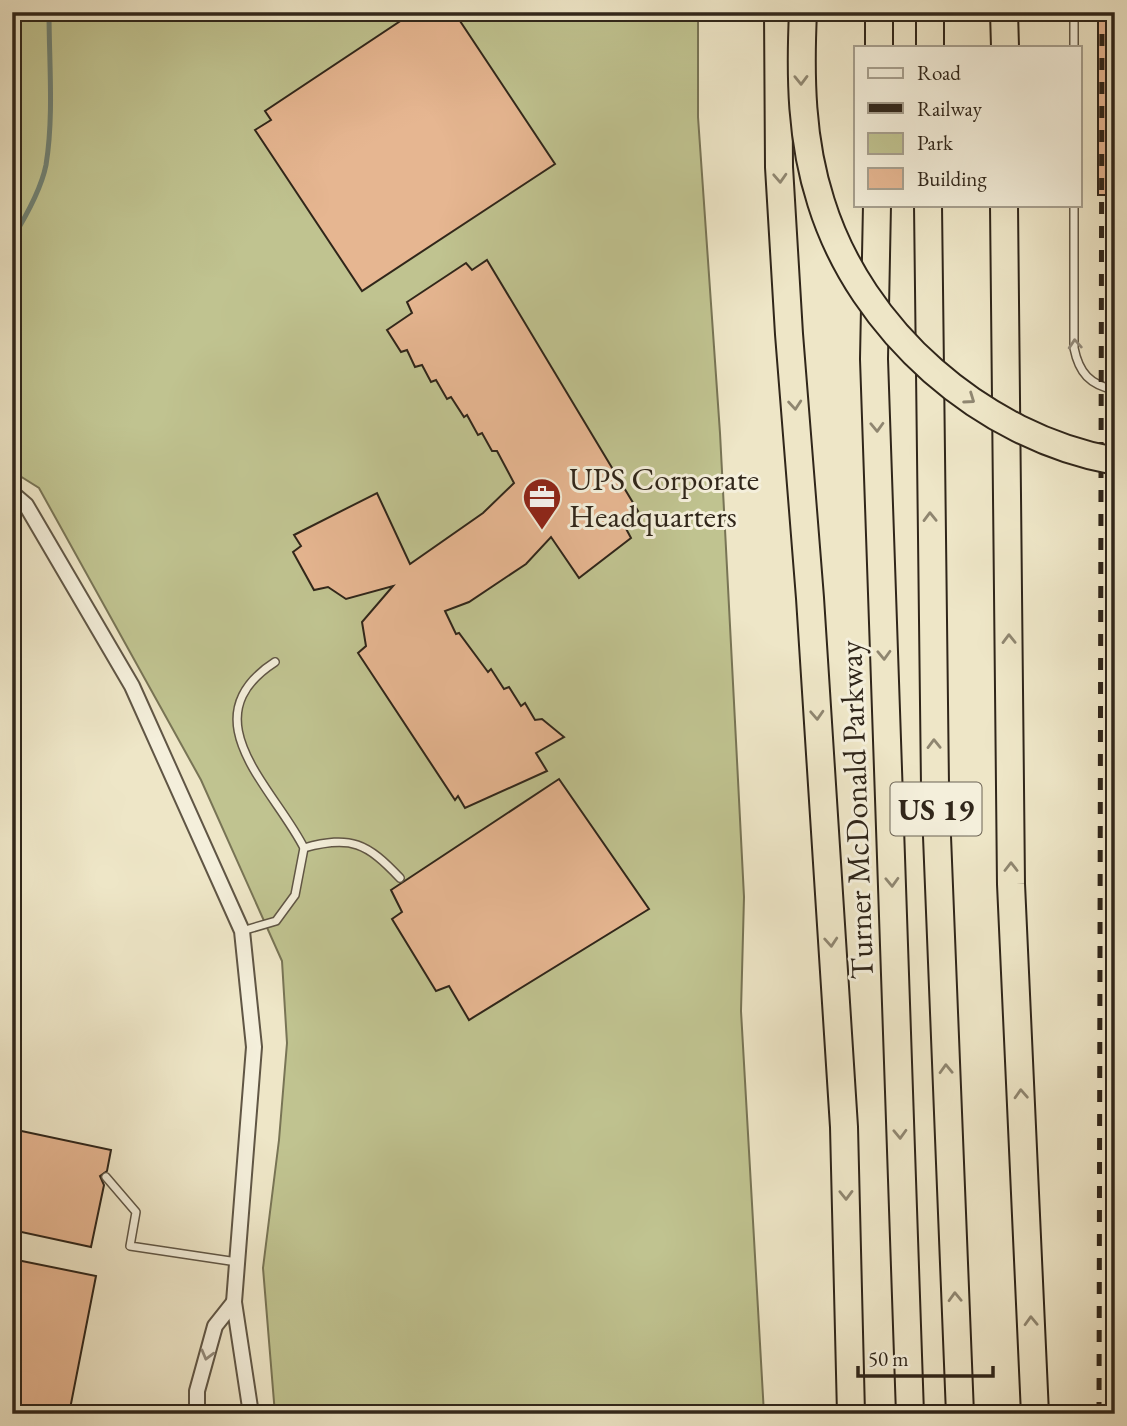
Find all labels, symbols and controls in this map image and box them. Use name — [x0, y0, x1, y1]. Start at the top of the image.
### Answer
legend — [854, 46, 1082, 206]
text: Road — [917, 59, 961, 86]
one-way arrow — [794, 75, 809, 86]
text: Railway — [917, 95, 983, 122]
text: Park — [917, 129, 954, 156]
text: Building — [917, 165, 987, 192]
one-way arrow — [772, 173, 787, 184]
one-way arrow — [1068, 338, 1083, 349]
one-way arrow — [962, 391, 975, 403]
one-way arrow — [787, 400, 802, 411]
one-way arrow — [869, 422, 884, 433]
place label: UPS Corporate Headquarters — [569, 458, 759, 537]
office icon: UPS Corporate Headquarters — [521, 476, 563, 531]
one-way arrow — [923, 511, 938, 522]
one-way arrow — [1002, 633, 1017, 644]
street label: Turner McDonald Parkway — [829, 639, 883, 980]
one-way arrow — [877, 649, 892, 660]
one-way arrow — [809, 710, 824, 721]
one-way arrow — [927, 738, 942, 749]
road number: US 19 — [890, 782, 982, 836]
one-way arrow — [1003, 861, 1019, 871]
one-way arrow — [884, 877, 900, 888]
one-way arrow — [824, 937, 839, 948]
one-way arrow — [938, 1064, 953, 1075]
one-way arrow — [1014, 1088, 1029, 1099]
one-way arrow — [893, 1129, 908, 1140]
one-way arrow — [838, 1191, 854, 1201]
one-way arrow — [947, 1291, 962, 1302]
one-way arrow — [1024, 1315, 1039, 1326]
scale bar — [858, 1335, 992, 1379]
text: 50 m — [868, 1345, 909, 1372]
one-way arrow — [201, 1348, 215, 1360]

